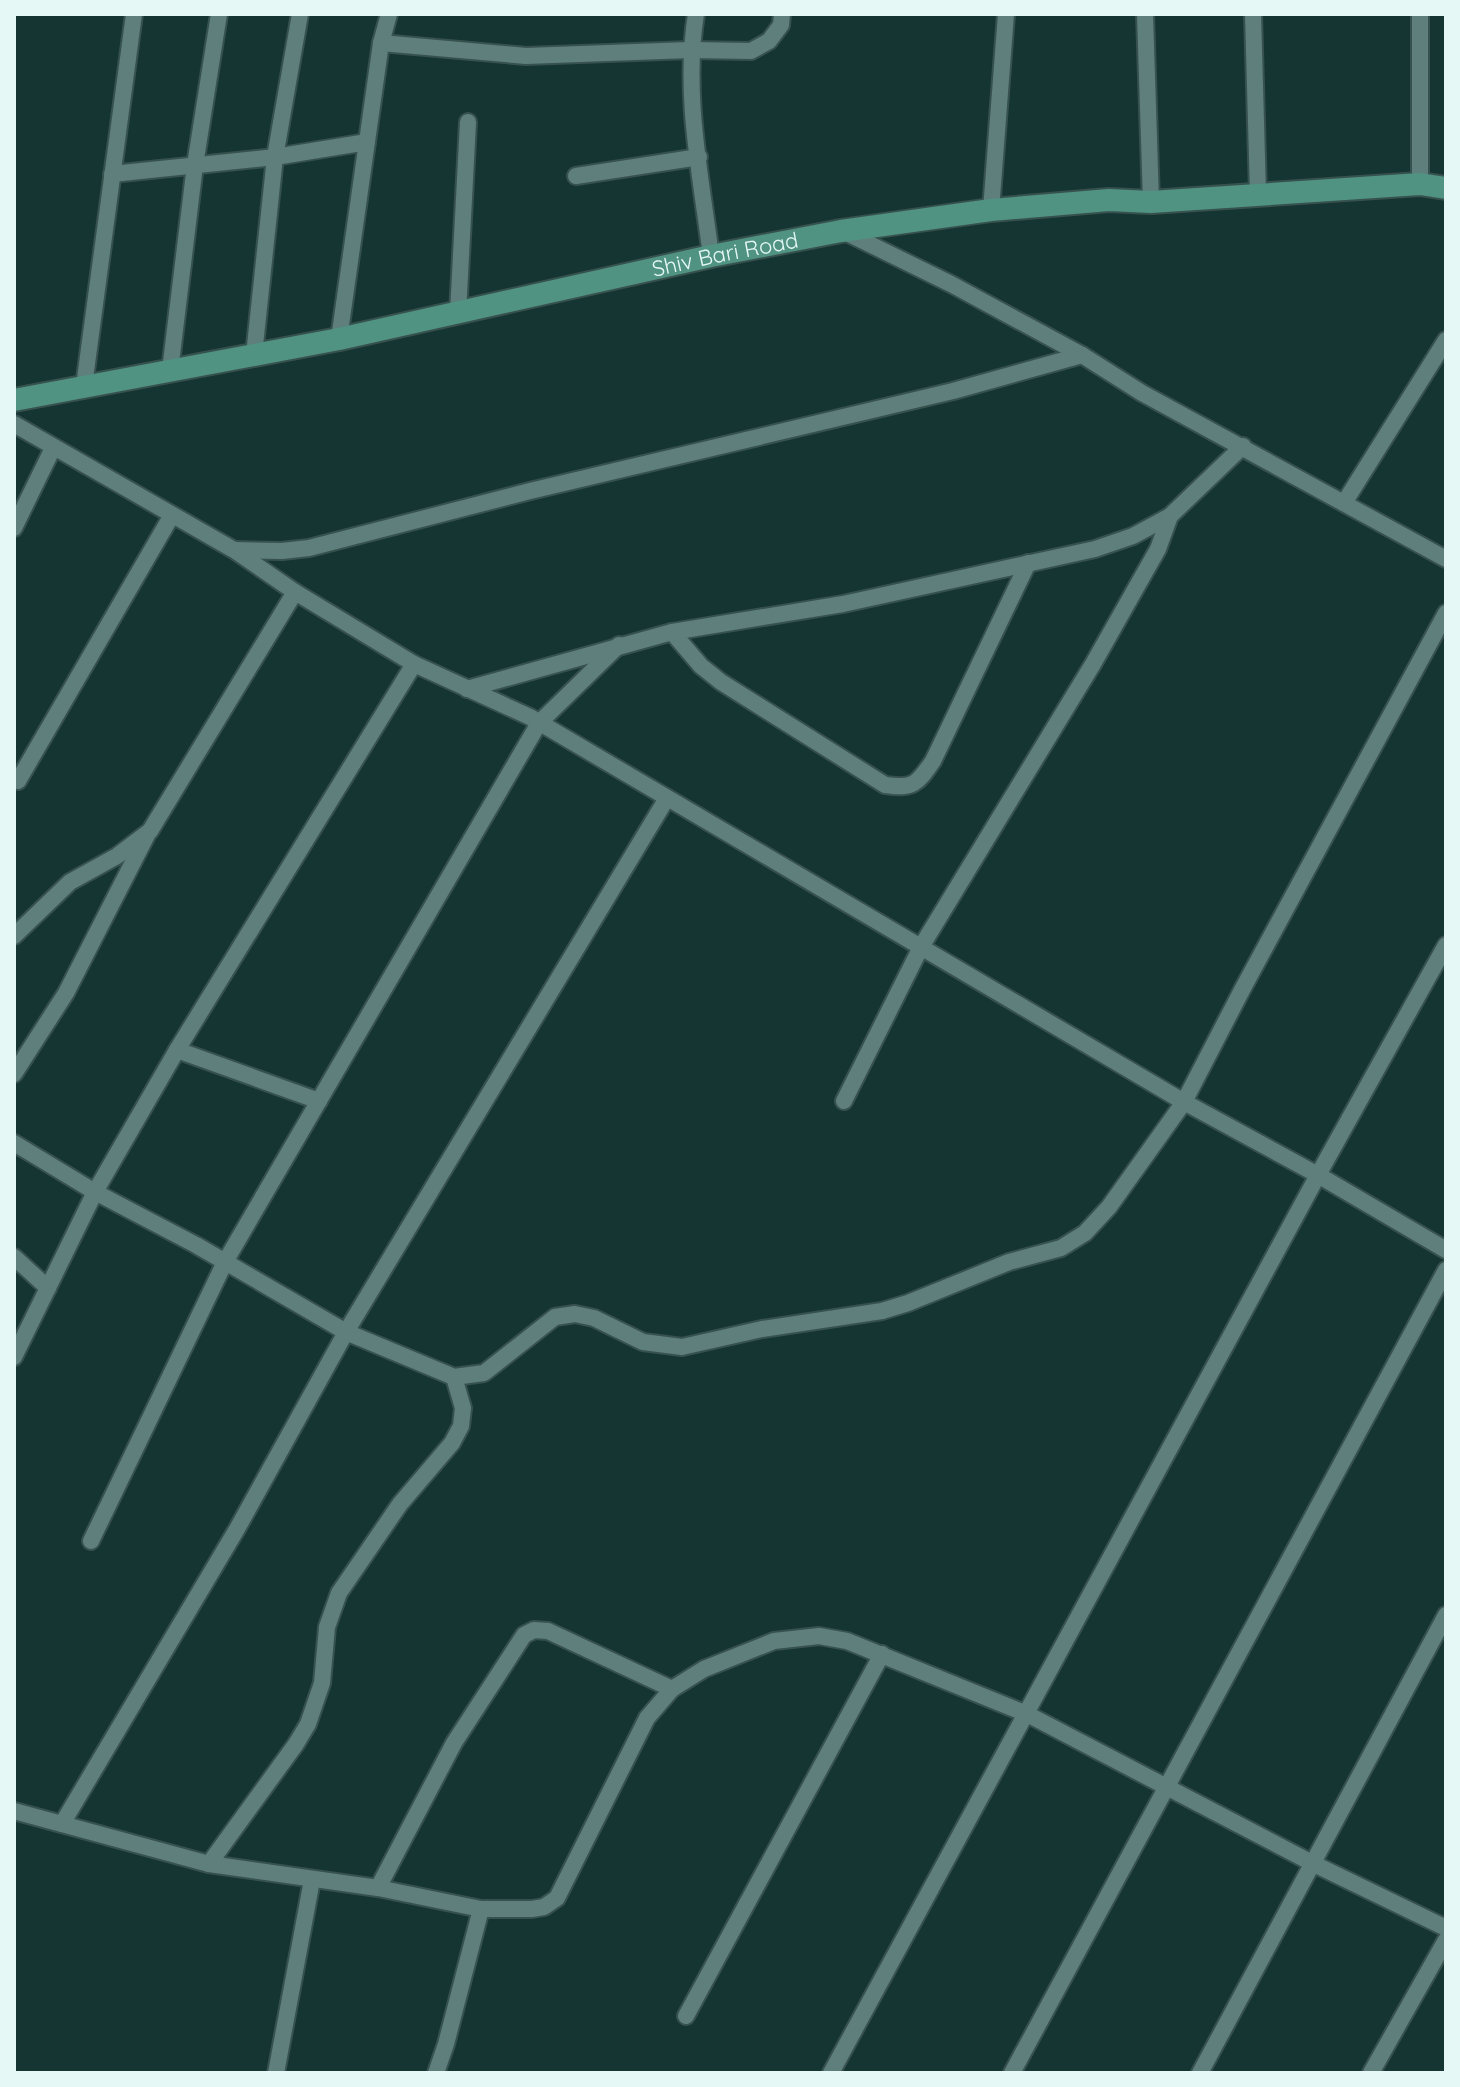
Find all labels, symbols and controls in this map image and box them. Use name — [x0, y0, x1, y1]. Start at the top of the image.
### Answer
street label: Shiv Bari Road — [649, 226, 801, 283]

